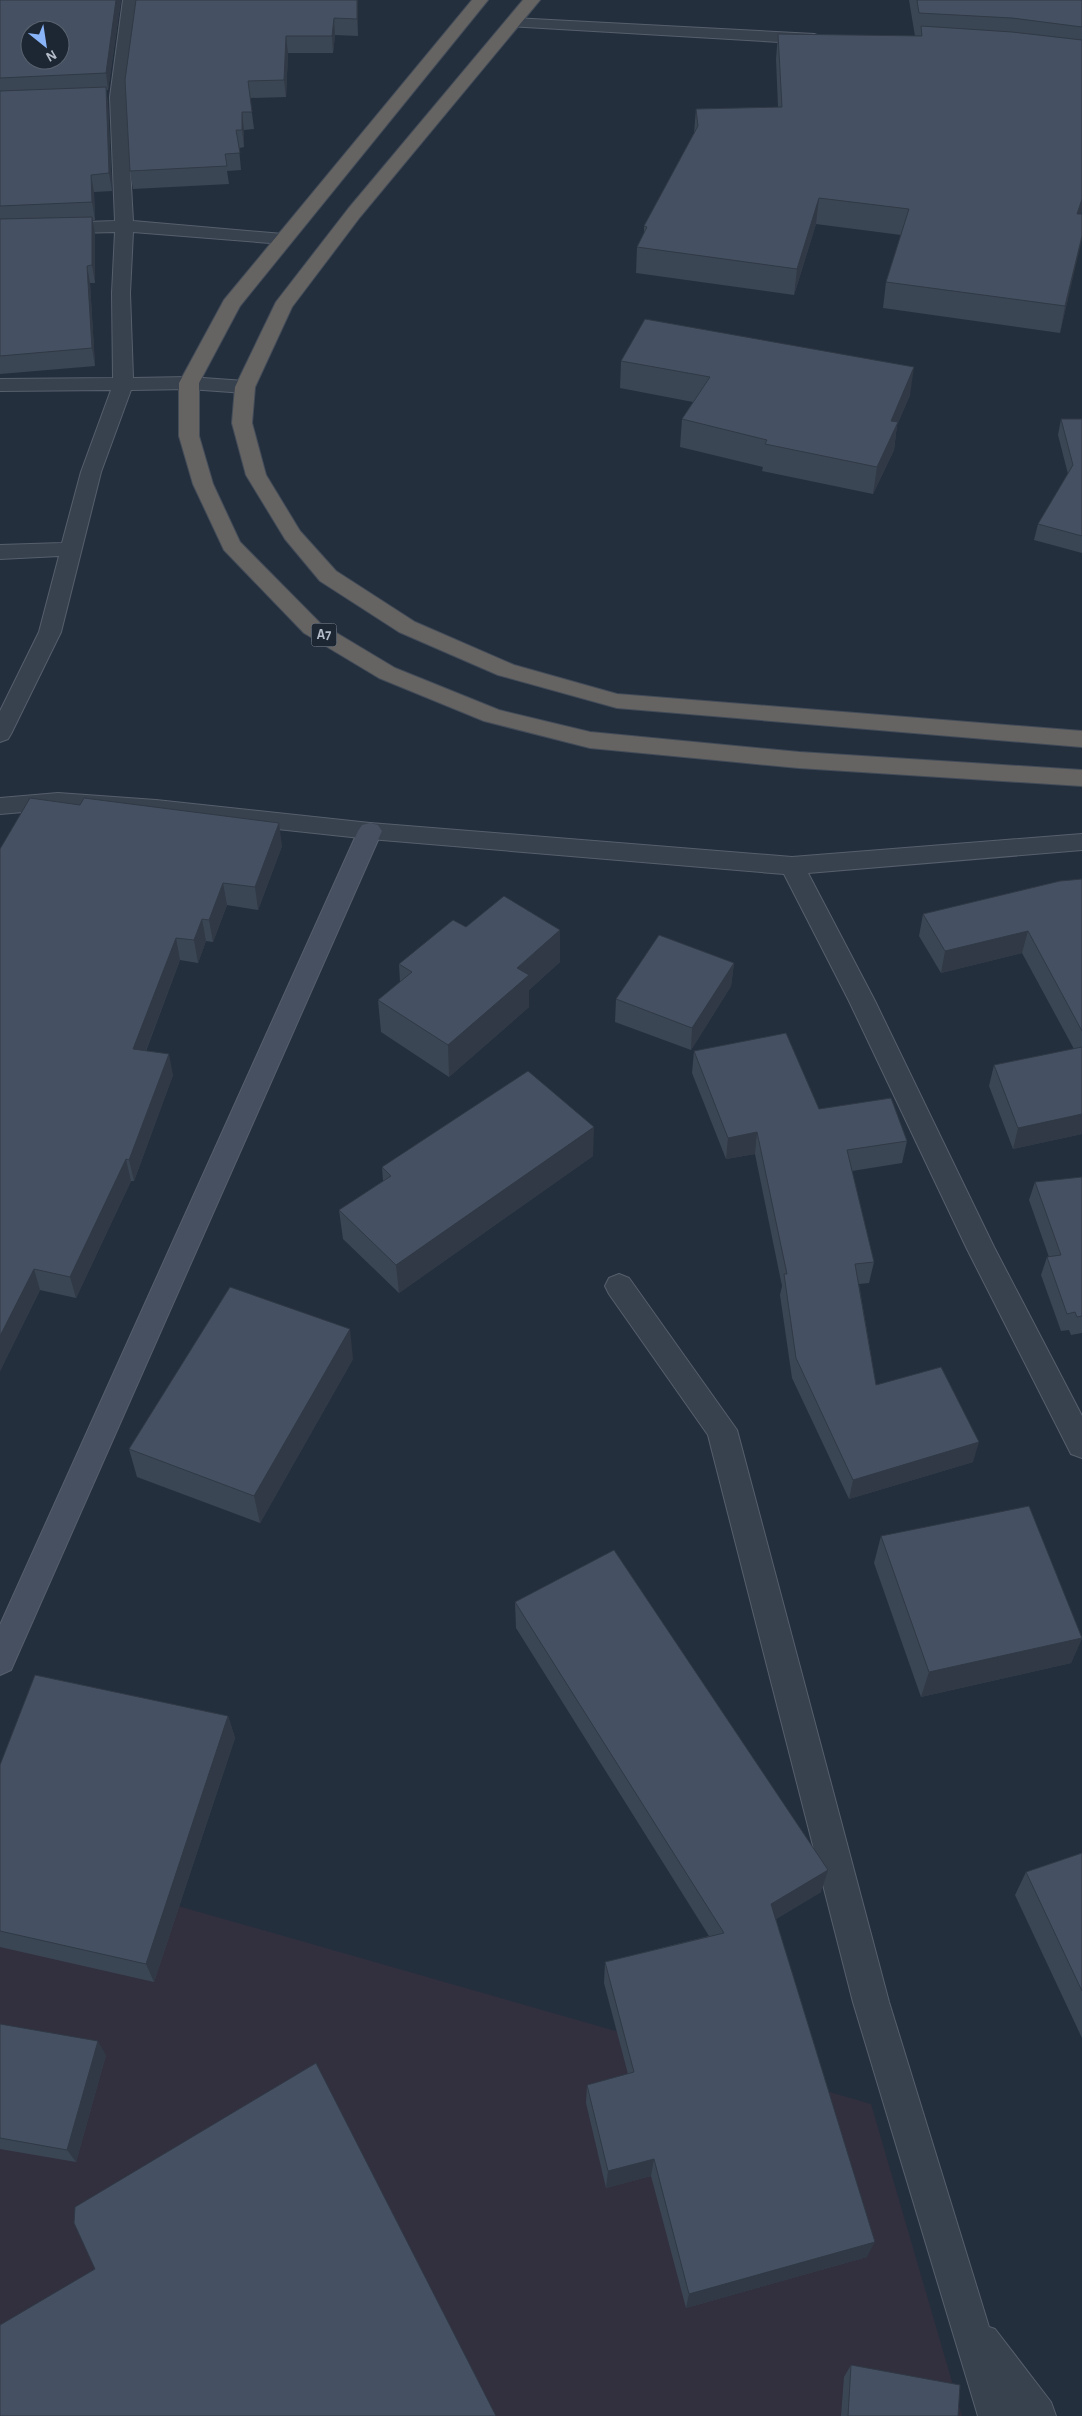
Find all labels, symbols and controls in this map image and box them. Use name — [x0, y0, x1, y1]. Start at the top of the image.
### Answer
north arrow — [20, 20, 70, 70]
text: N — [43, 47, 59, 64]
road number: A7 — [312, 624, 336, 646]

